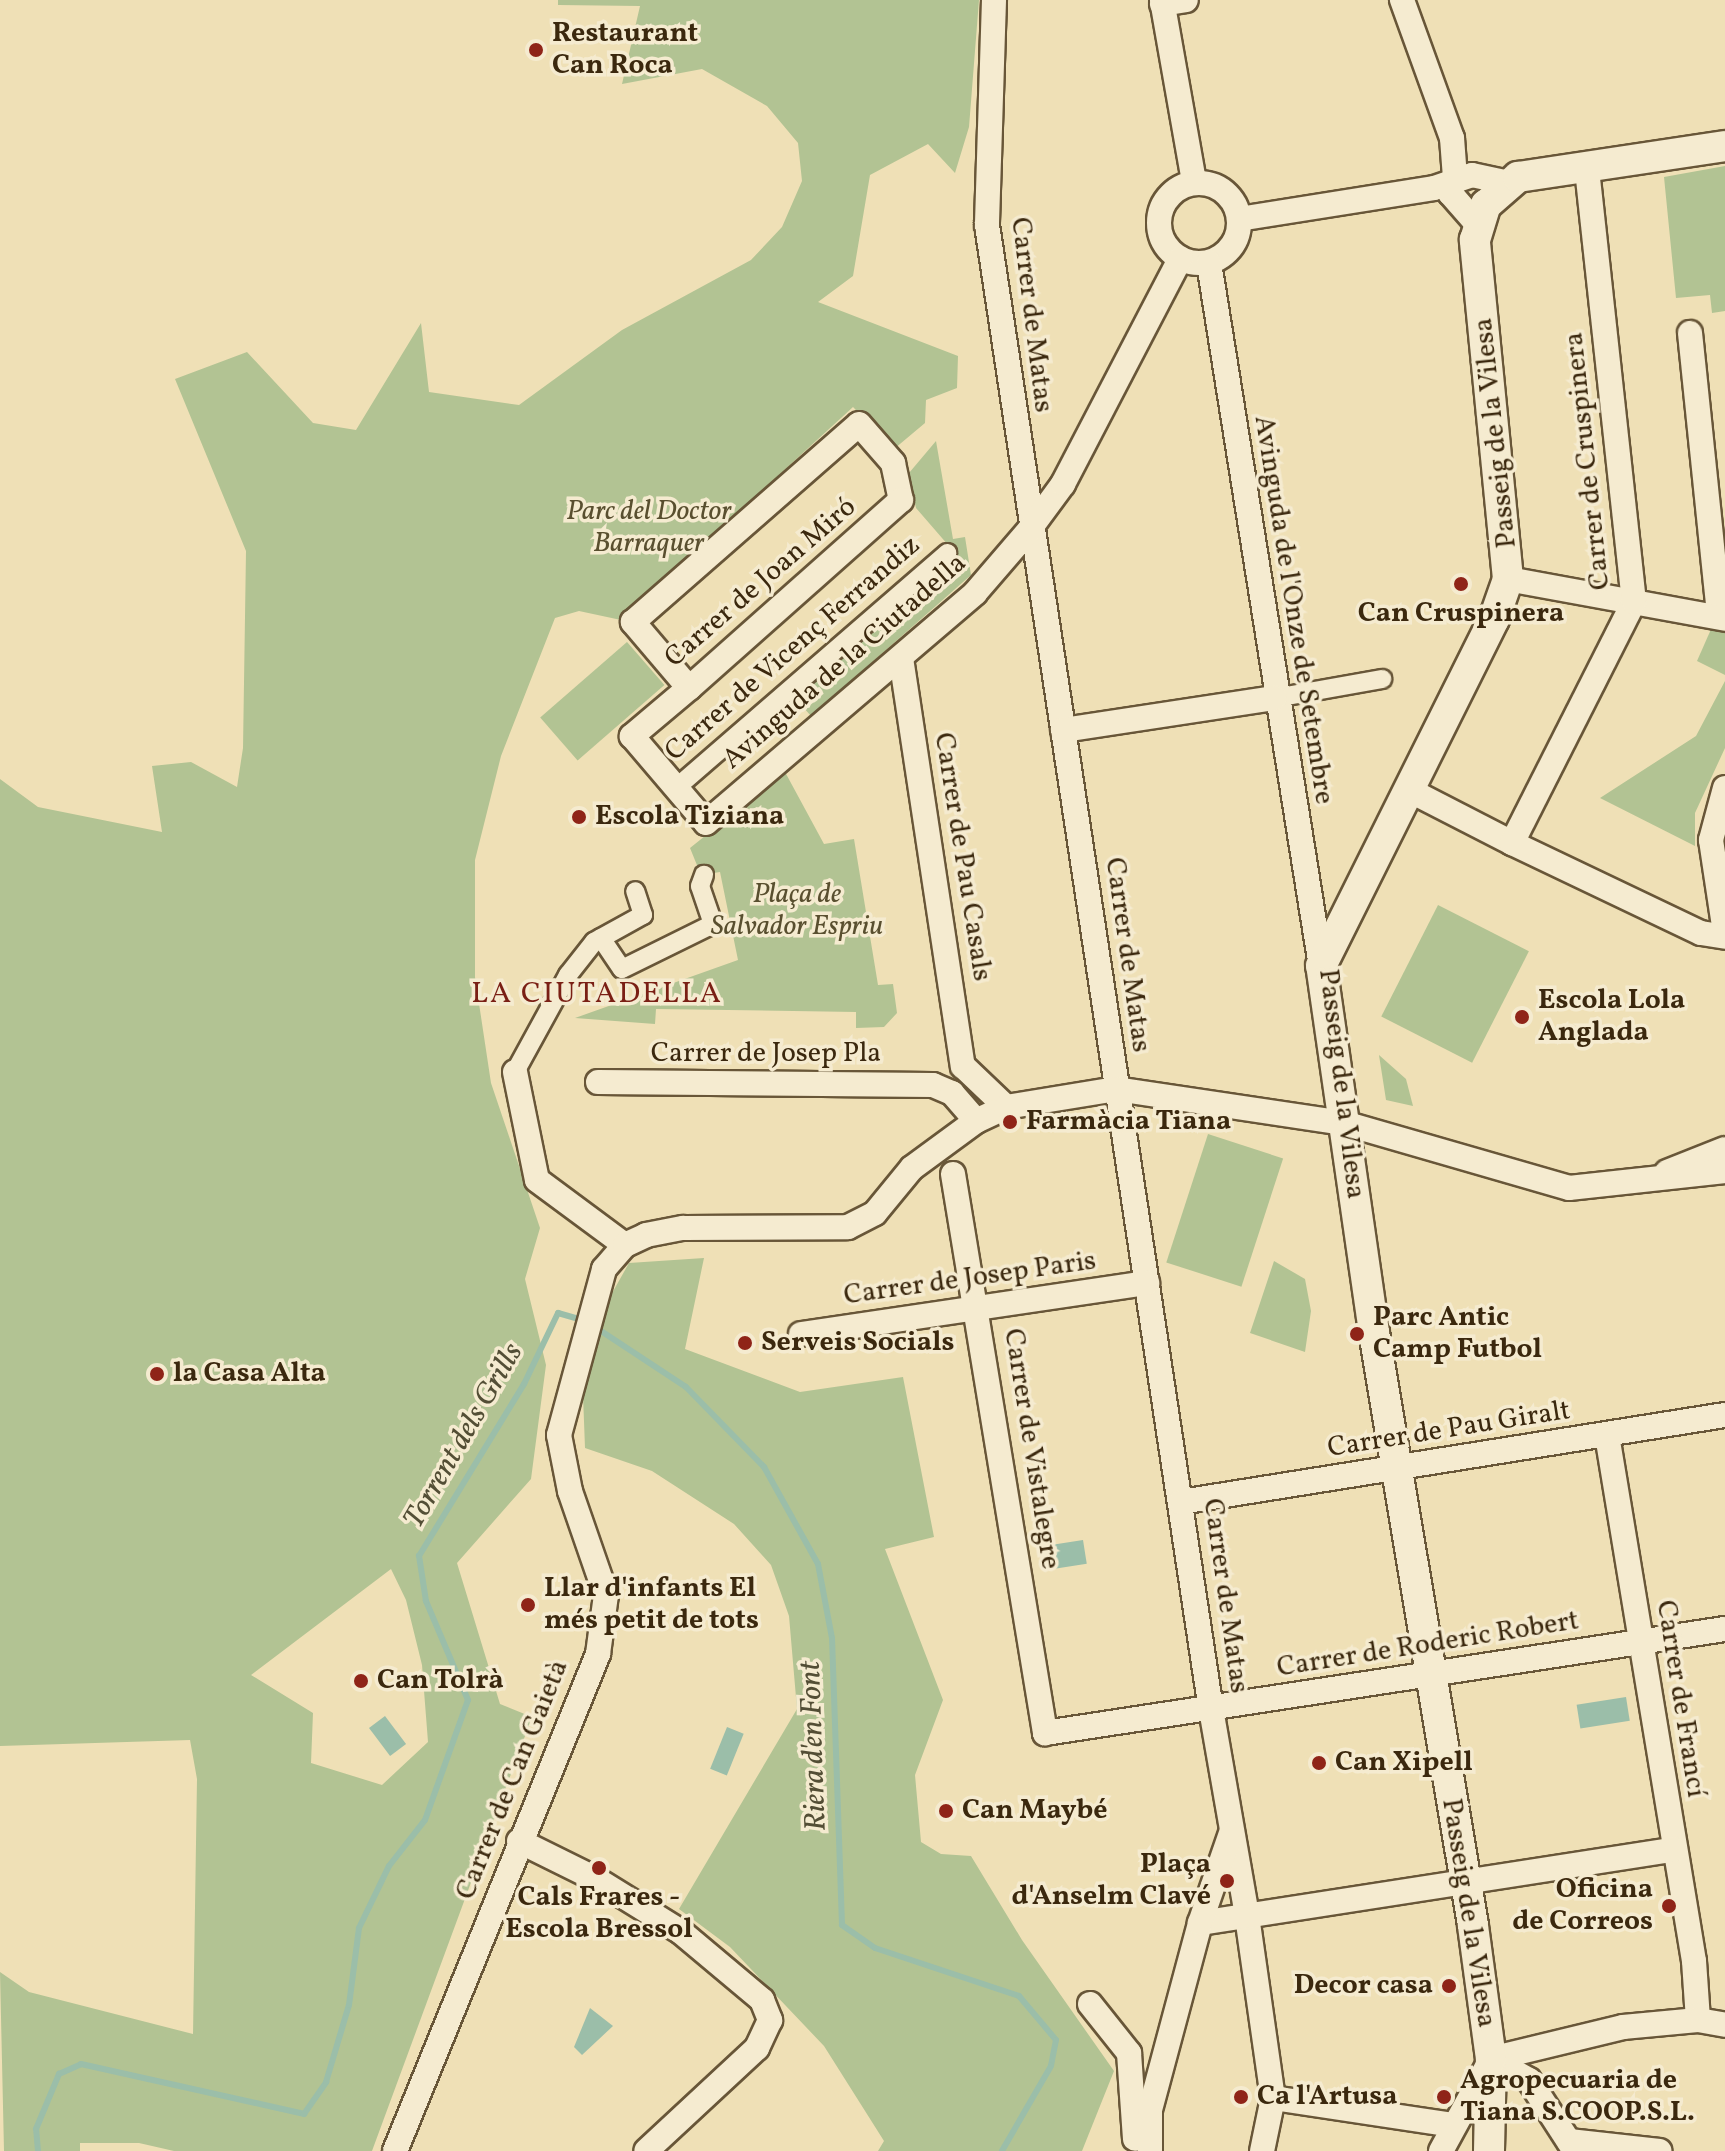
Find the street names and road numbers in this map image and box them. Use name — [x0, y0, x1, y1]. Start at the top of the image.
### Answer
street label: Carrer de Matas — [1002, 216, 1060, 414]
street label: Passeig de la Vilesa — [1467, 316, 1525, 550]
street label: Carrer de Cruspinera — [1558, 331, 1618, 591]
street label: Avinguda de l'Onze de Setembre — [1246, 413, 1340, 807]
street label: Carrer de Joan Miró — [658, 491, 864, 675]
street label: Carrer de Vicenç Ferrandiz — [658, 529, 928, 769]
street label: Avinguda de la Ciutadella — [716, 547, 974, 777]
street label: Carrer de Pau Casals — [926, 730, 998, 984]
street label: Carrer de Matas — [1097, 855, 1157, 1055]
street label: Passeig de la Vilesa — [1310, 967, 1372, 1201]
street label: Carrer de Josep Pla — [651, 1037, 881, 1071]
street label: Carrer de Josep Paris — [842, 1245, 1098, 1313]
street label: Carrer de Vistalegre — [995, 1326, 1067, 1572]
street label: Carrer de Pau Giralt — [1325, 1394, 1573, 1466]
street label: Carrer de Matas — [1195, 1496, 1255, 1696]
street label: Carrer de Francí — [1648, 1598, 1712, 1800]
street label: Carrer de Roderic Robert — [1275, 1605, 1581, 1685]
street label: Carrer de Can Gaietà — [450, 1655, 576, 1905]
street label: Passeig de la Vilesa — [1433, 1796, 1503, 2030]

